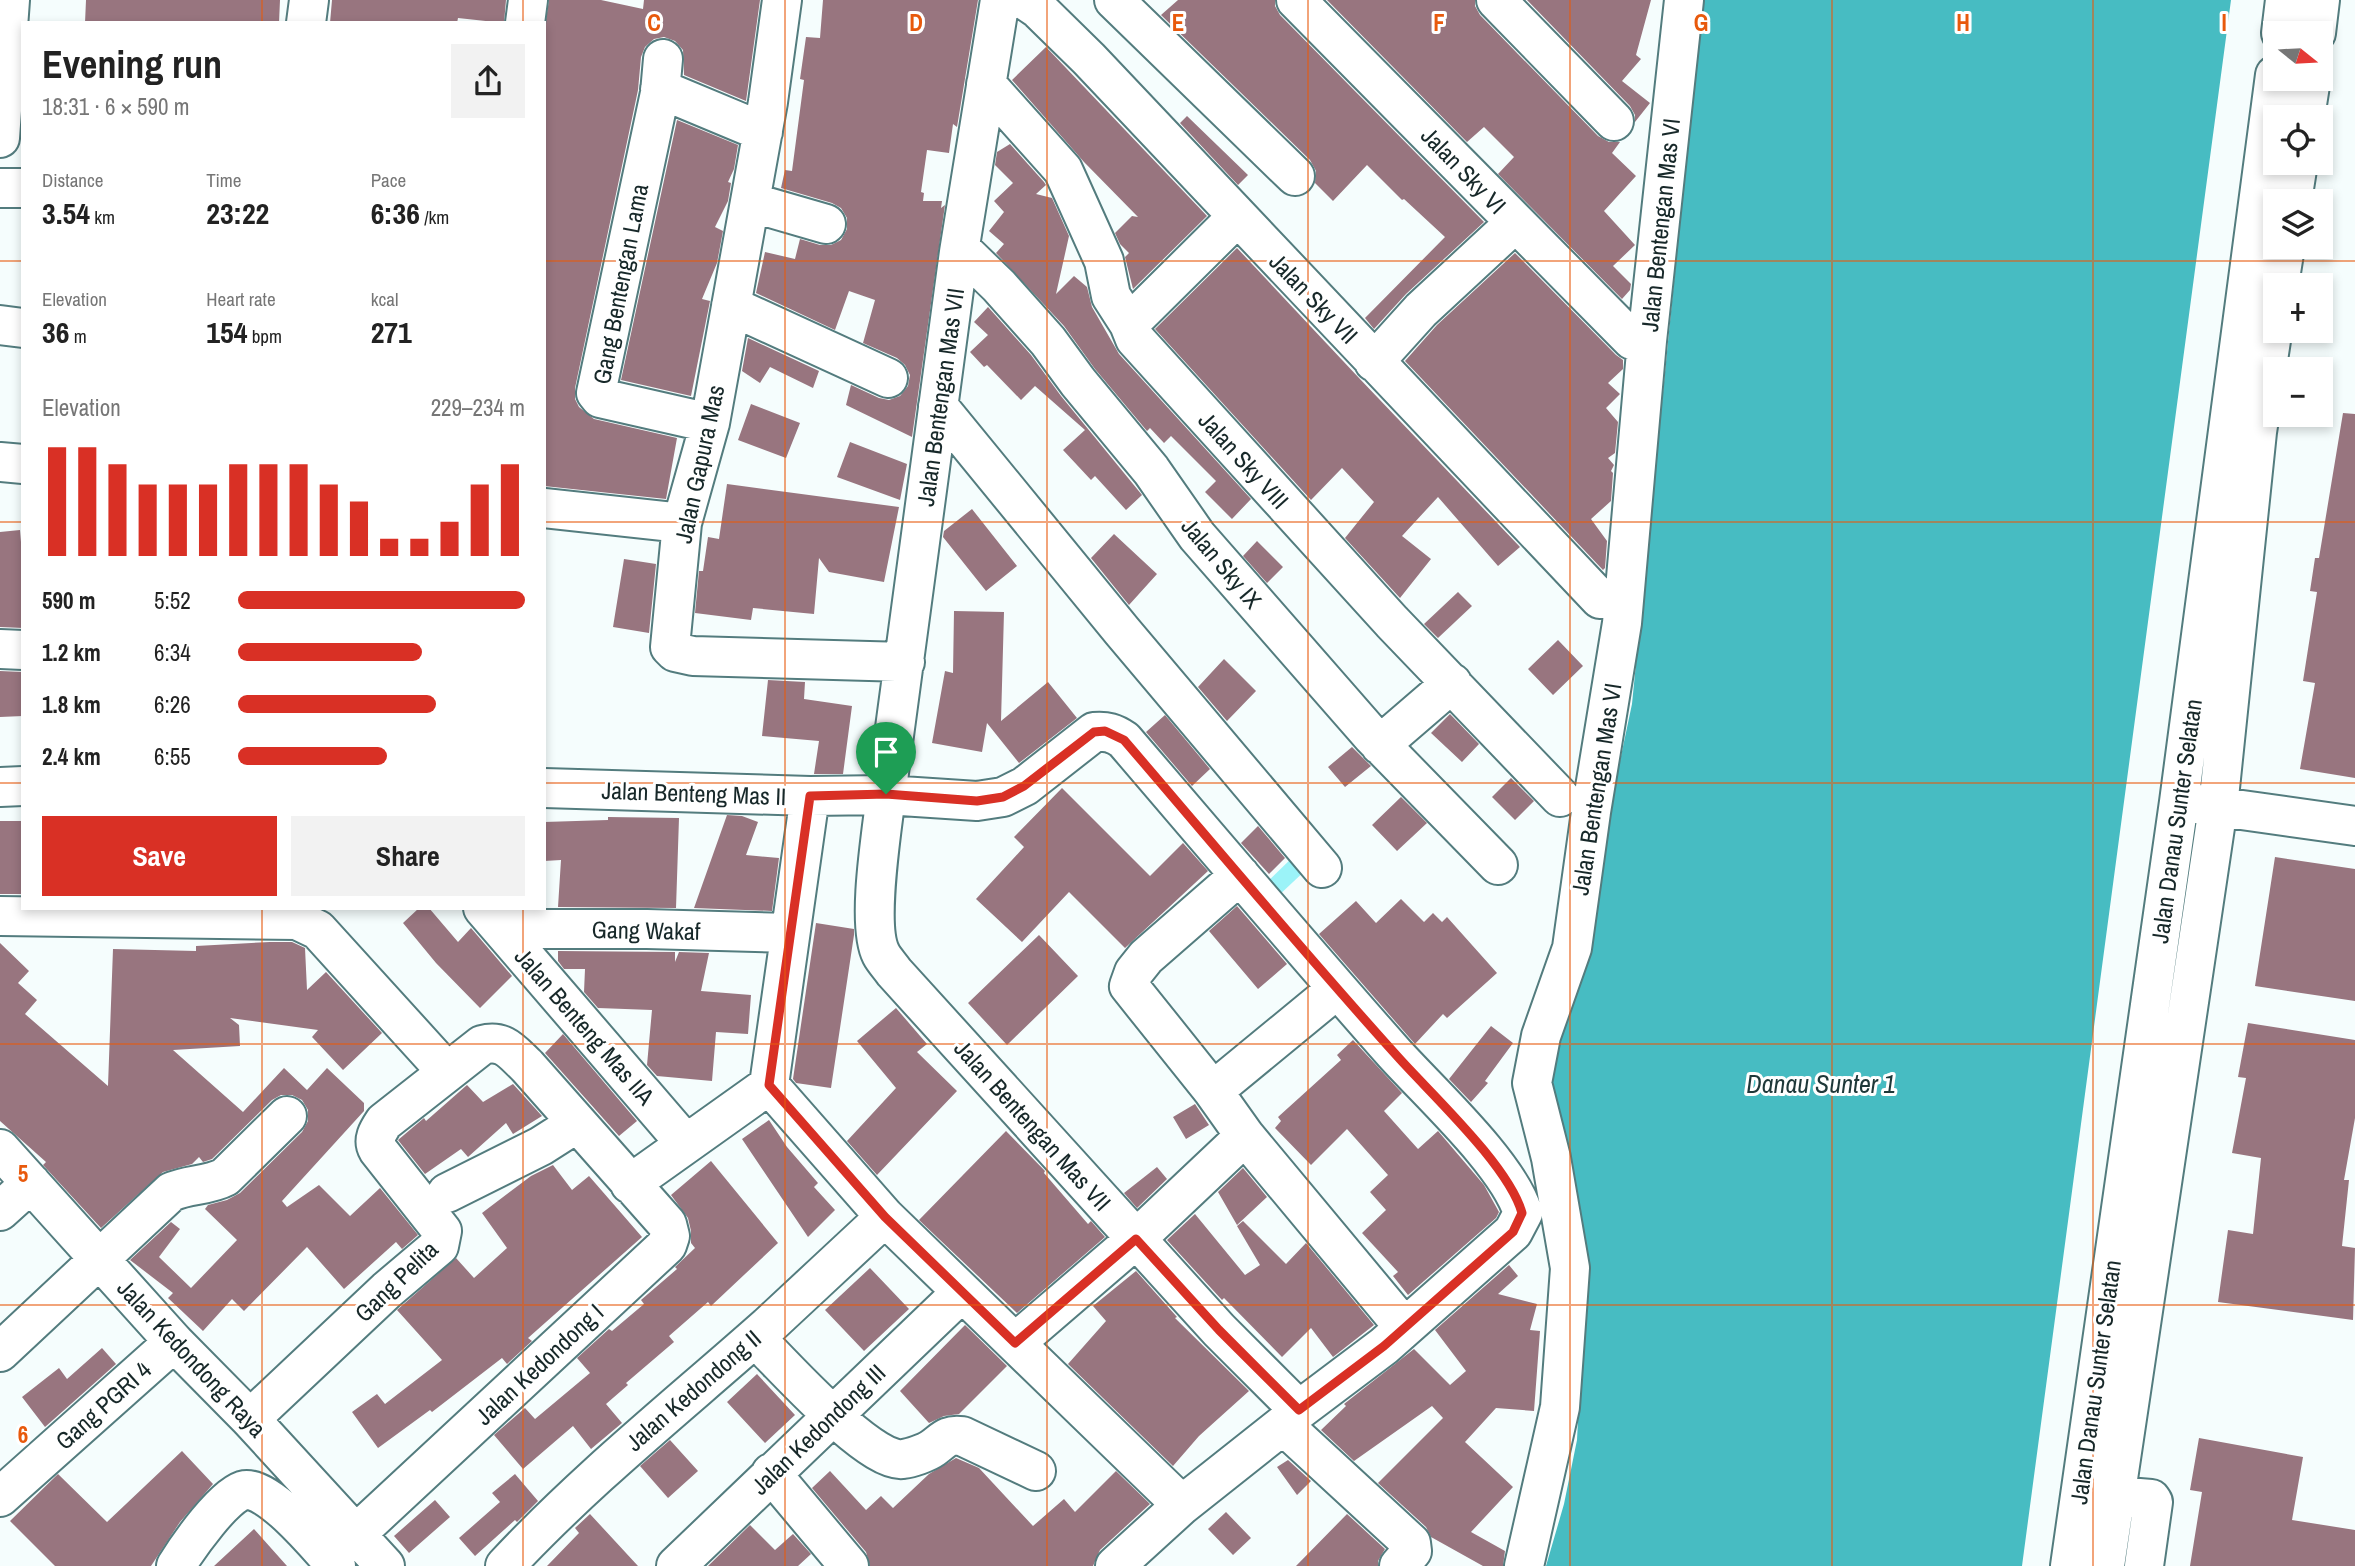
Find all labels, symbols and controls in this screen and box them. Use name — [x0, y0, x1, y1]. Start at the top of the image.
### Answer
text: C — [647, 7, 661, 38]
text: D — [909, 7, 923, 38]
text: E — [1172, 7, 1184, 38]
text: F — [1433, 7, 1445, 38]
text: G — [1694, 7, 1708, 38]
text: H — [1956, 7, 1970, 38]
text: I — [2221, 7, 2227, 38]
north arrow — [2263, 21, 2333, 91]
map controls — [2263, 21, 2333, 427]
text: Evening run — [42, 39, 222, 90]
button: share — [451, 44, 525, 118]
text: 18:31 · 6 × 590 m — [42, 91, 189, 122]
button: locate — [2263, 105, 2333, 175]
street label: Jalan Bentengan Mas VI — [1633, 117, 1687, 333]
street label: Jalan Sky VI — [1414, 120, 1514, 220]
text: Distance — [42, 167, 103, 193]
text: Time — [206, 167, 241, 193]
text: Pace — [371, 167, 406, 193]
street label: Gang Bentengan Lama — [585, 181, 655, 387]
button: layers — [2263, 189, 2333, 259]
text: 3.54 — [42, 193, 90, 233]
text: 23:22 — [206, 193, 269, 233]
text: 6:36 — [371, 193, 420, 233]
text: km — [90, 204, 115, 230]
text: /km — [420, 204, 449, 230]
street label: Jalan Sky VII — [1263, 246, 1365, 350]
button: + — [2263, 273, 2333, 343]
text: Elevation — [42, 286, 107, 312]
text: Heart rate — [206, 286, 276, 312]
text: kcal — [371, 286, 398, 312]
street label: Jalan Bentengan Mas VII — [909, 286, 971, 508]
text: 36 — [42, 312, 69, 352]
text: 154 — [206, 312, 247, 352]
text: 271 — [371, 312, 412, 352]
text: m — [69, 323, 87, 349]
text: bpm — [247, 323, 282, 349]
button: − — [2263, 357, 2333, 427]
street label: Jalan Gapura Mas — [667, 382, 731, 546]
text: Elevation — [42, 392, 121, 423]
text: 229–234 m — [431, 392, 525, 423]
street label: Jalan Sky VIII — [1192, 405, 1296, 515]
street label: Jalan Sky IX — [1175, 511, 1270, 616]
text: 590 m — [42, 585, 95, 616]
text: 5:52 — [154, 585, 191, 616]
text: 1.2 km — [42, 637, 101, 668]
text: 6:34 — [154, 637, 191, 668]
street label: Jalan Bentengan Mas VI — [1563, 681, 1629, 897]
text: 1.8 km — [42, 689, 101, 720]
text: 6:26 — [154, 689, 191, 720]
street label: Jalan Danau Sunter Selatan — [2143, 697, 2209, 945]
pin — [856, 722, 916, 794]
icon: arrive — [867, 733, 905, 771]
text: 2.4 km — [42, 741, 101, 772]
text: 6:55 — [154, 741, 191, 772]
street label: Jalan Benteng Mas II — [601, 774, 787, 812]
button: Save — [42, 816, 277, 896]
button: Share — [291, 816, 525, 896]
street label: Gang Wakaf — [591, 913, 701, 947]
street label: Jalan Benteng Mas IIA — [508, 941, 663, 1112]
street label: Jalan Bentengan Mas VII — [948, 1033, 1118, 1217]
water label: Danau Sunter 1 — [1746, 1066, 1896, 1101]
text: 5 — [18, 1158, 28, 1189]
street label: Gang Pelita — [347, 1233, 445, 1329]
street label: Jalan Danau Sunter Selatan — [2062, 1258, 2128, 1506]
street label: Jalan Kedondong Raya — [111, 1272, 274, 1444]
street label: Jalan Kedondong I — [468, 1296, 610, 1432]
street label: Jalan Kedondong II — [619, 1322, 767, 1458]
street label: Gang PGRI 4 — [48, 1354, 158, 1456]
street label: Jalan Kedondong III — [744, 1357, 892, 1501]
text: 6 — [18, 1419, 28, 1450]

